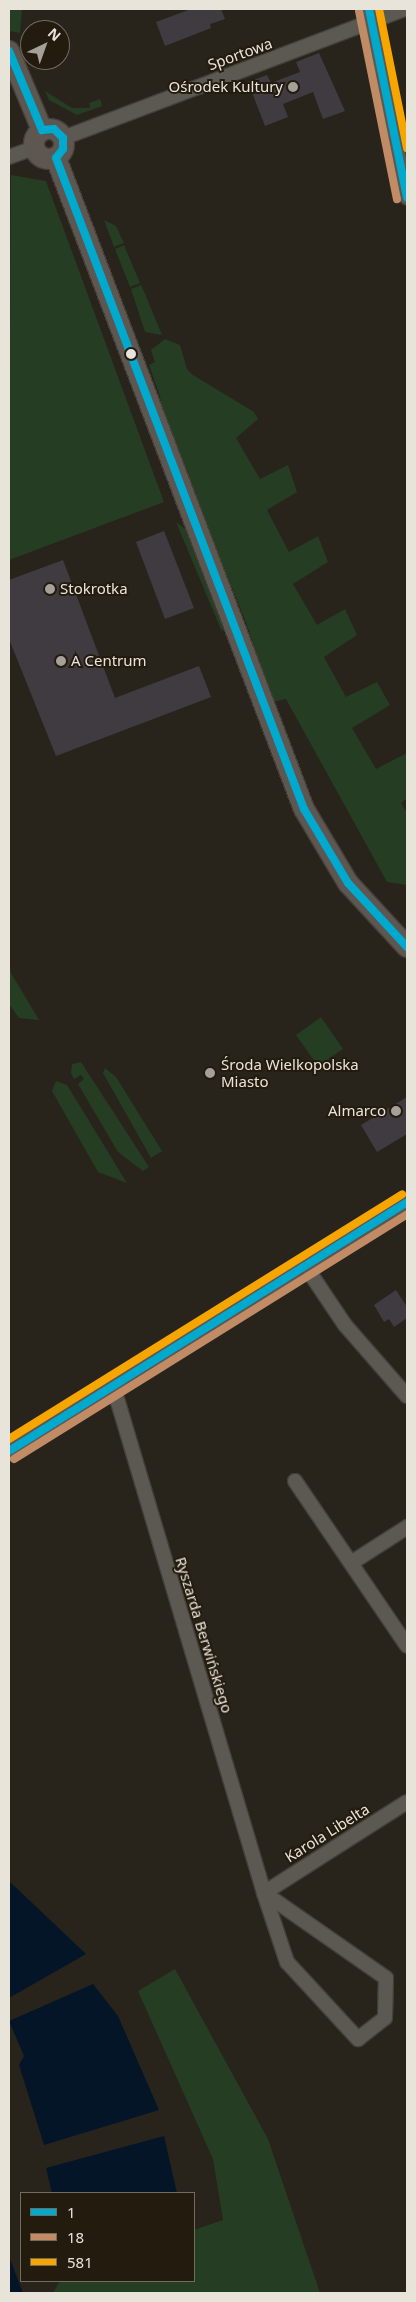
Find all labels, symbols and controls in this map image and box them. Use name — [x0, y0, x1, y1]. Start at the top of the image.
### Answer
north arrow — [20, 20, 70, 70]
text: N — [44, 23, 65, 45]
street label: Sportowa — [205, 34, 275, 74]
place label: Ośrodek Kultury — [169, 78, 283, 96]
marker: Ośrodek Kultury — [287, 81, 299, 93]
unlabelled marker — [126, 349, 136, 359]
place label: Stokrotka — [60, 580, 128, 598]
marker: Stokrotka — [44, 583, 56, 595]
place label: A Centrum — [71, 652, 147, 670]
marker: A Centrum — [55, 655, 67, 667]
place label: Środa Wielkopolska Miasto — [221, 1055, 359, 1090]
marker: Środa Wielkopolska Miasto — [203, 1066, 217, 1080]
place label: Almarco — [328, 1102, 386, 1120]
marker: Almarco — [390, 1105, 402, 1117]
street label: Ryszarda Berwińskiego — [172, 1555, 236, 1715]
street label: Karola Libelta — [282, 1800, 372, 1866]
legend — [20, 2192, 195, 2282]
text: 1 — [67, 2202, 76, 2222]
text: 18 — [67, 2227, 84, 2247]
text: 581 — [67, 2252, 93, 2272]

